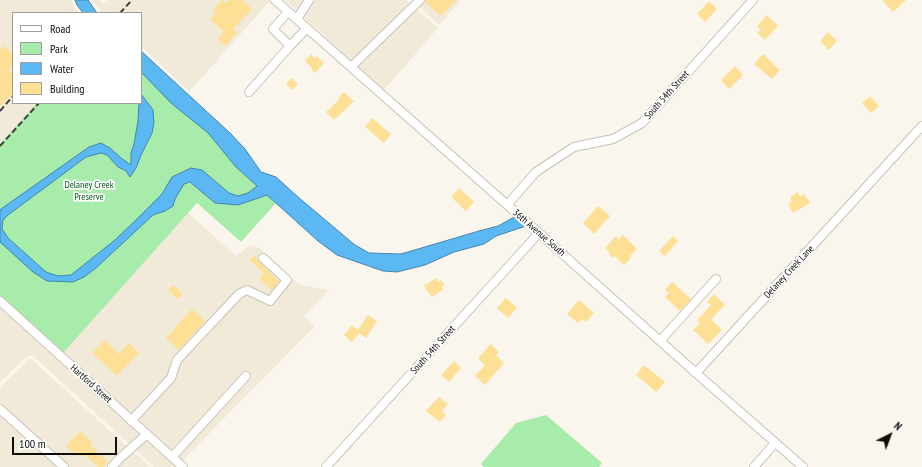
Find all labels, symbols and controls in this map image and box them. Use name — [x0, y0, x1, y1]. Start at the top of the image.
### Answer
legend — [12, 12, 142, 104]
text: Road — [50, 21, 70, 36]
text: Park — [50, 41, 68, 56]
text: Water — [50, 61, 74, 76]
street label: South 54th Street — [642, 68, 692, 122]
text: Building — [50, 81, 85, 96]
park label: Delaney Creek Preserve — [64, 179, 114, 202]
street label: 36th Avenue South — [510, 207, 568, 259]
street label: Delaney Creek Lane — [761, 243, 817, 301]
street label: South 54th Street — [408, 323, 458, 377]
street label: Hartford Street — [68, 362, 114, 406]
north arrow — [870, 415, 910, 455]
text: N — [891, 419, 905, 433]
scale bar — [14, 429, 119, 455]
text: 100 m — [19, 436, 46, 451]

